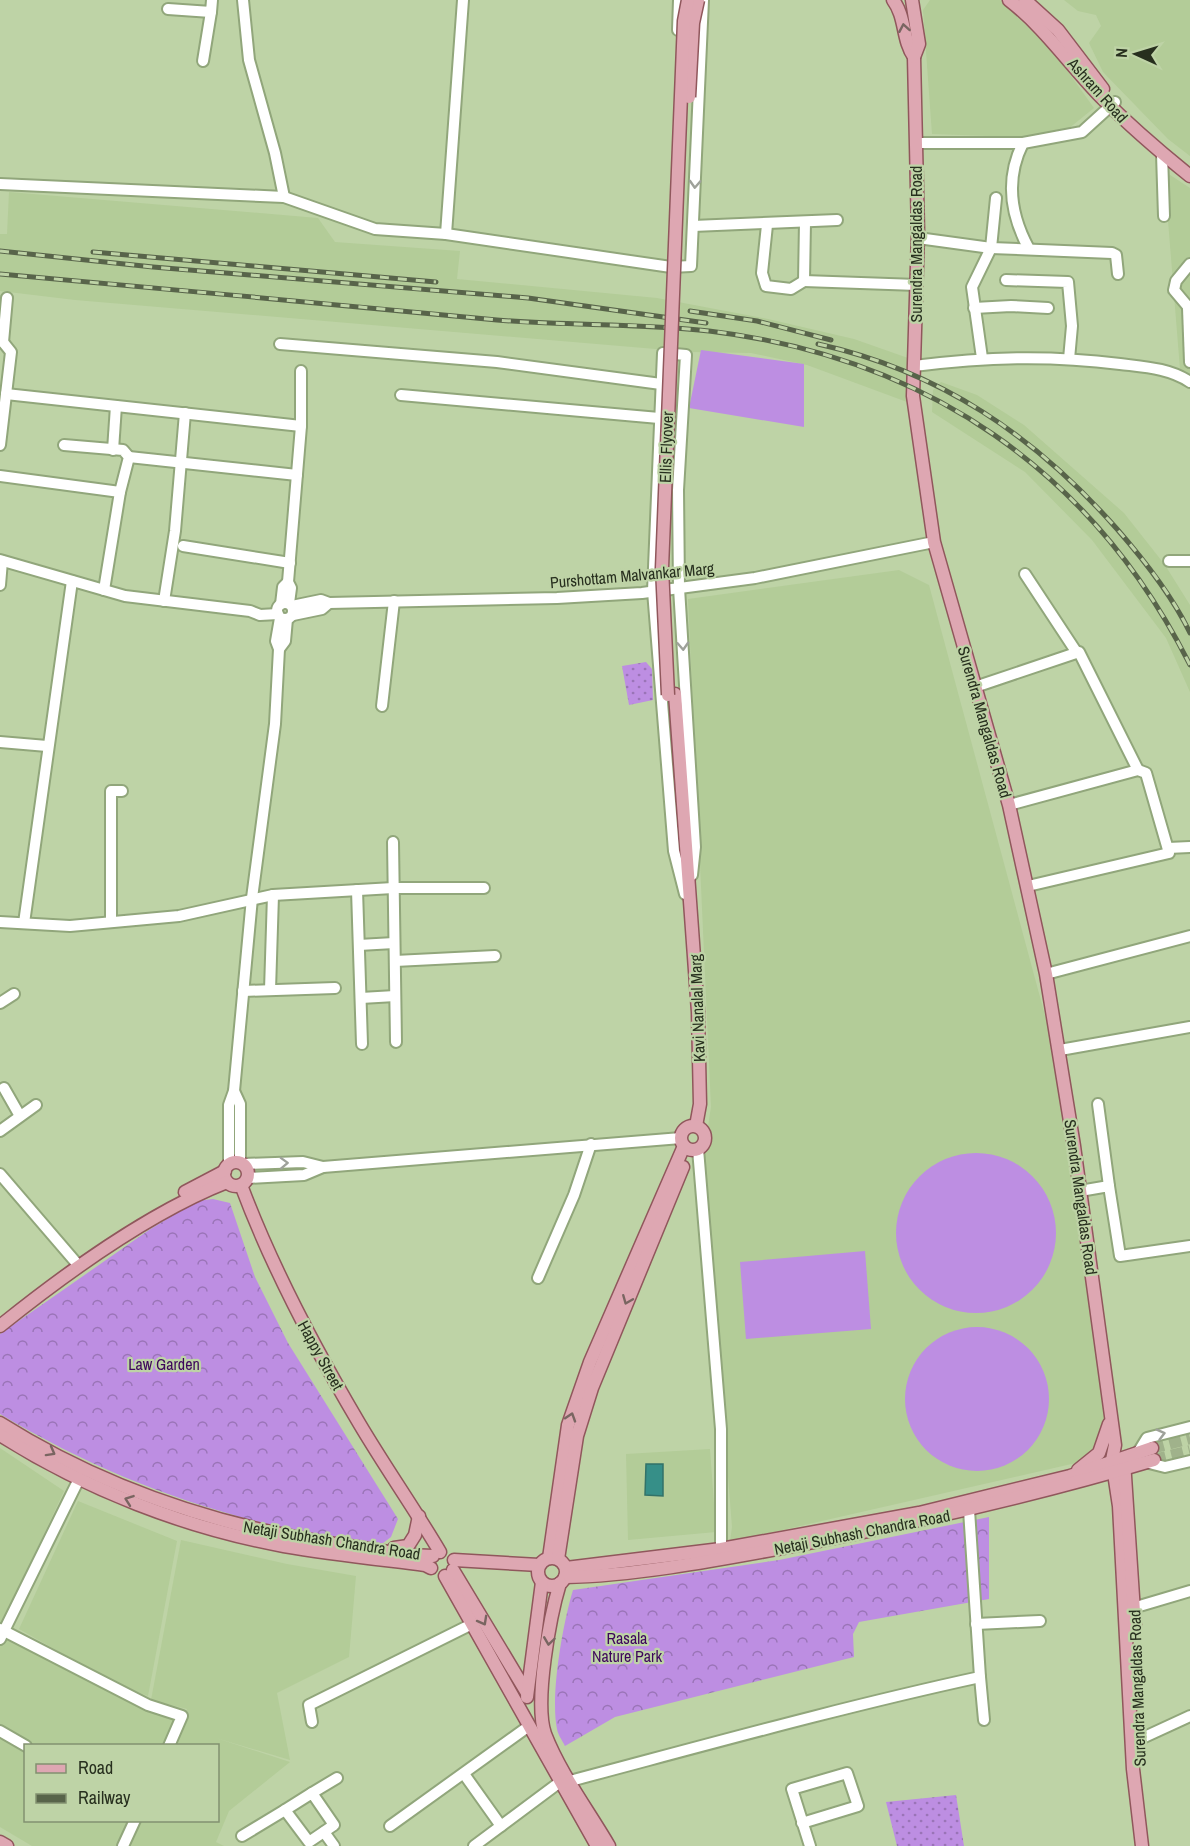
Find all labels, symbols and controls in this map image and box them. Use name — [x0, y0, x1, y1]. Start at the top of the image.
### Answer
one-way arrow — [898, 24, 911, 34]
north arrow — [1106, 24, 1166, 84]
text: N — [1110, 47, 1132, 58]
street label: Ashram Road — [1062, 52, 1133, 127]
street label: Surendra Mangaldas Road — [905, 166, 927, 322]
one-way arrow — [689, 180, 701, 189]
street label: Ellis Flyover — [654, 410, 678, 483]
street label: Purshottam Malvankar Marg — [549, 557, 716, 593]
one-way arrow — [676, 642, 689, 651]
street label: Surendra Mangaldas Road — [953, 644, 1017, 800]
street label: Kavi Nanalal Marg — [684, 953, 710, 1062]
street label: Surendra Mangaldas Road — [1059, 1118, 1103, 1276]
one-way arrow — [279, 1157, 288, 1169]
one-way arrow — [622, 1294, 635, 1305]
street label: Happy Street — [293, 1316, 349, 1394]
park label: Law Garden — [128, 1353, 200, 1375]
one-way arrow — [564, 1412, 576, 1423]
one-way arrow — [1156, 1429, 1166, 1442]
one-way arrow — [45, 1445, 55, 1456]
one-way arrow — [124, 1495, 135, 1508]
street label: Netaji Subhash Chandra Road — [772, 1504, 952, 1560]
street label: Netaji Subhash Chandra Road — [242, 1515, 422, 1565]
street label: Surendra Mangaldas Road — [1123, 1609, 1151, 1767]
one-way arrow — [476, 1615, 487, 1625]
park label: Rasala Nature Park — [592, 1627, 662, 1667]
one-way arrow — [543, 1636, 555, 1645]
legend — [24, 1744, 219, 1822]
text: Road — [78, 1755, 113, 1780]
text: Railway — [78, 1785, 131, 1810]

